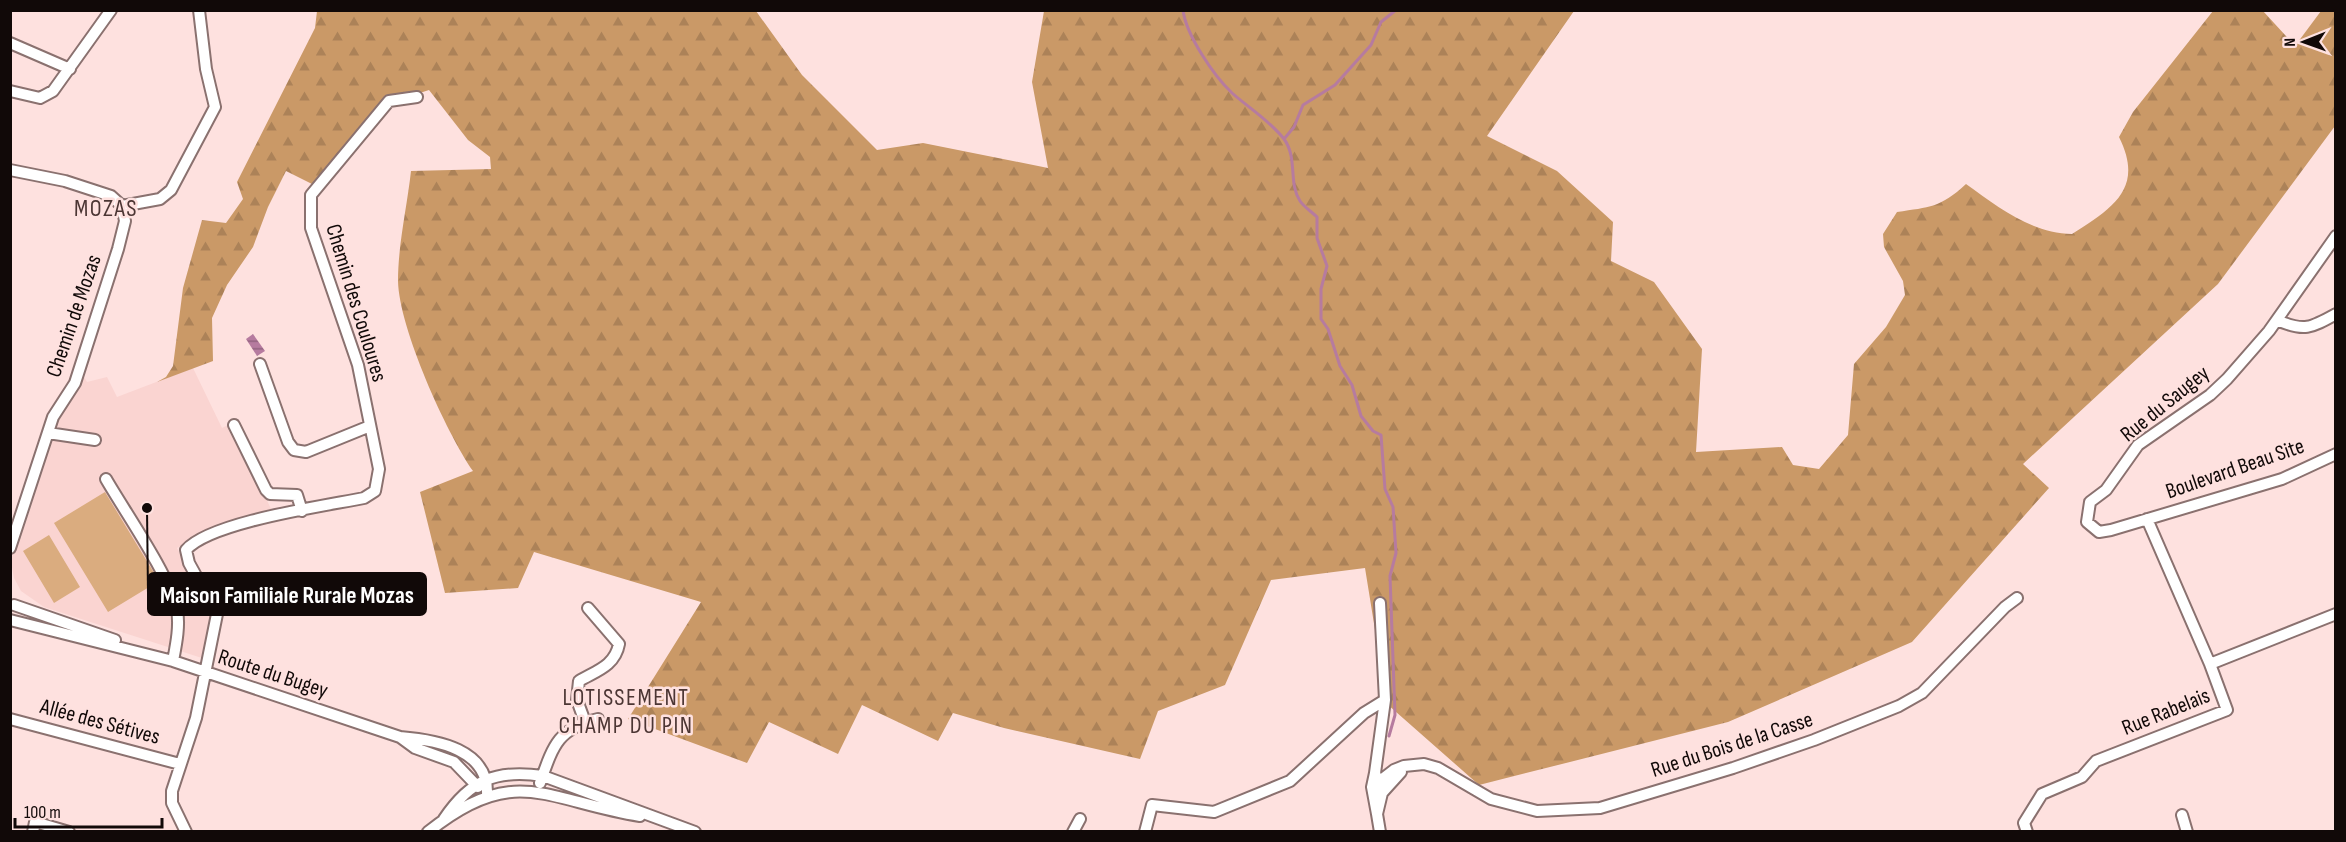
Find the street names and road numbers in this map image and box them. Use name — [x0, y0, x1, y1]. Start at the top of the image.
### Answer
street label: Chemin des Couloures — [319, 221, 393, 385]
street label: Chemin de Mozas — [40, 251, 108, 381]
street label: Rue du Saugey — [2115, 360, 2215, 448]
street label: Boulevard Beau Site — [2162, 433, 2308, 505]
street label: Route du Bugey — [215, 644, 332, 705]
street label: Rue Rabelais — [2118, 682, 2214, 742]
street label: Allée des Sétives — [36, 693, 163, 751]
street label: Rue du Bois de la Casse — [1648, 706, 1816, 784]

